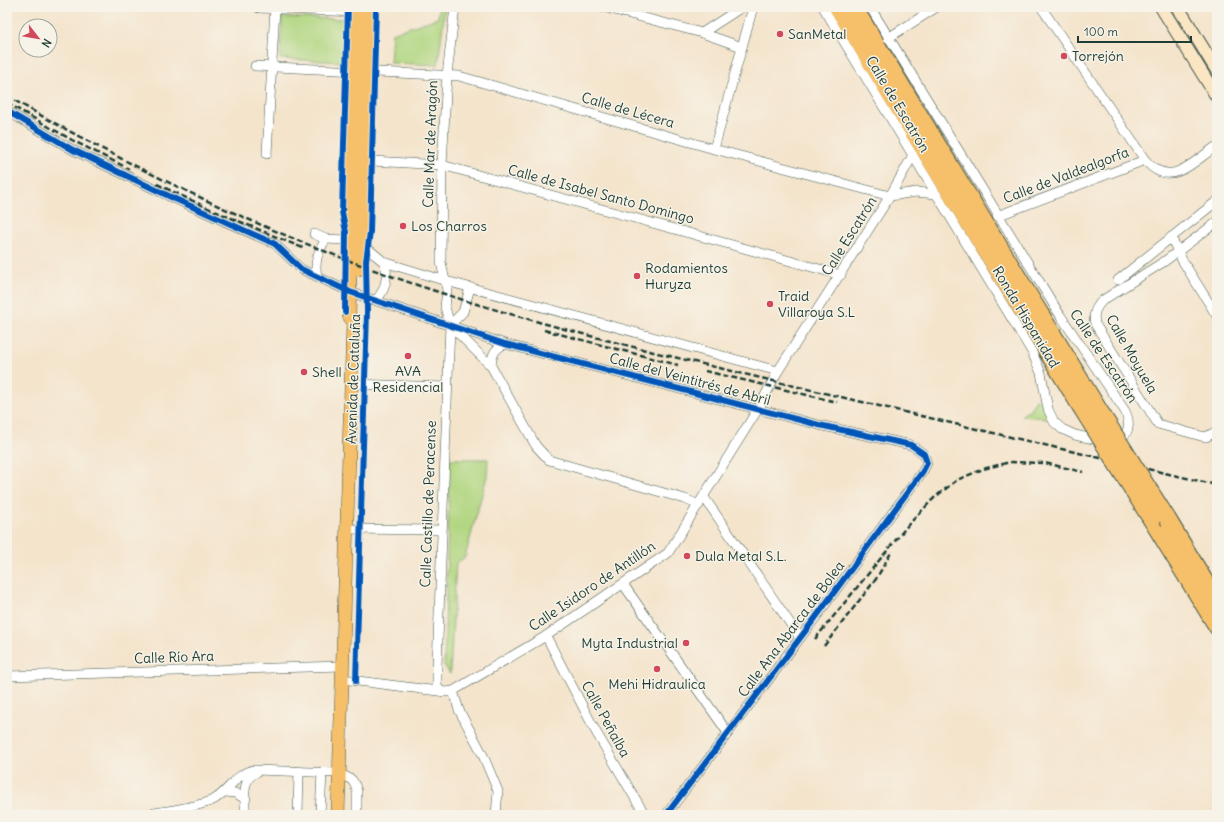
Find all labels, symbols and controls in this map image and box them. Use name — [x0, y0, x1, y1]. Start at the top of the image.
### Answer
north arrow — [18, 18, 58, 58]
scale bar — [1078, 18, 1191, 44]
text: 100 m — [1084, 24, 1118, 39]
place label: SanMetal — [788, 25, 846, 43]
marker: SanMetal — [775, 29, 785, 39]
text: N — [39, 36, 55, 50]
place label: Torrejón — [1072, 47, 1124, 65]
marker: Torrejón — [1059, 51, 1069, 61]
street label: Calle de Escatrón — [862, 53, 934, 155]
street label: Calle Mar de Aragón — [419, 80, 441, 208]
street label: Calle de Lécera — [579, 88, 677, 132]
street label: Calle de Valdealgorfa — [1001, 143, 1131, 207]
street label: Calle de Isabel Santo Domingo — [506, 160, 696, 228]
street label: Calle Escatrón — [817, 193, 881, 279]
place label: Los Charros — [411, 217, 487, 235]
marker: Los Charros — [398, 221, 408, 231]
place label: Rodamientos Huryza — [645, 259, 728, 293]
street label: Ronda Hispanidad — [989, 263, 1063, 371]
marker: Rodamientos Huryza — [632, 271, 642, 281]
place label: Traid Villaroya S.L — [778, 287, 856, 321]
marker: Traid Villaroya S.L — [765, 299, 775, 309]
street label: Calle de Escatrón — [1066, 306, 1142, 406]
street label: Calle Moyuela — [1102, 311, 1162, 397]
street label: Avenida de Cataluña — [342, 314, 364, 444]
street label: Calle del Veintitrés de Abril — [607, 349, 773, 409]
marker: AVA Residencial — [403, 351, 413, 361]
place label: AVA Residencial — [373, 362, 443, 396]
place label: Shell — [312, 363, 342, 381]
marker: Shell — [299, 367, 309, 377]
street label: Calle Castillo de Peracense — [416, 420, 440, 588]
street label: Calle Isidoro de Antillón — [525, 537, 659, 635]
place label: Dula Metal S.L. — [695, 547, 787, 565]
marker: Dula Metal S.L. — [682, 551, 692, 561]
street label: Calle Ana Abarca de Bolea — [734, 557, 848, 701]
place label: Myta Industrial — [581, 634, 678, 652]
marker: Myta Industrial — [681, 638, 691, 648]
street label: Calle Río Ara — [134, 647, 214, 667]
marker: Mehi Hidraulica — [652, 664, 662, 674]
place label: Mehi Hidraulica — [608, 675, 706, 693]
street label: Calle Peñalba — [578, 678, 634, 760]

